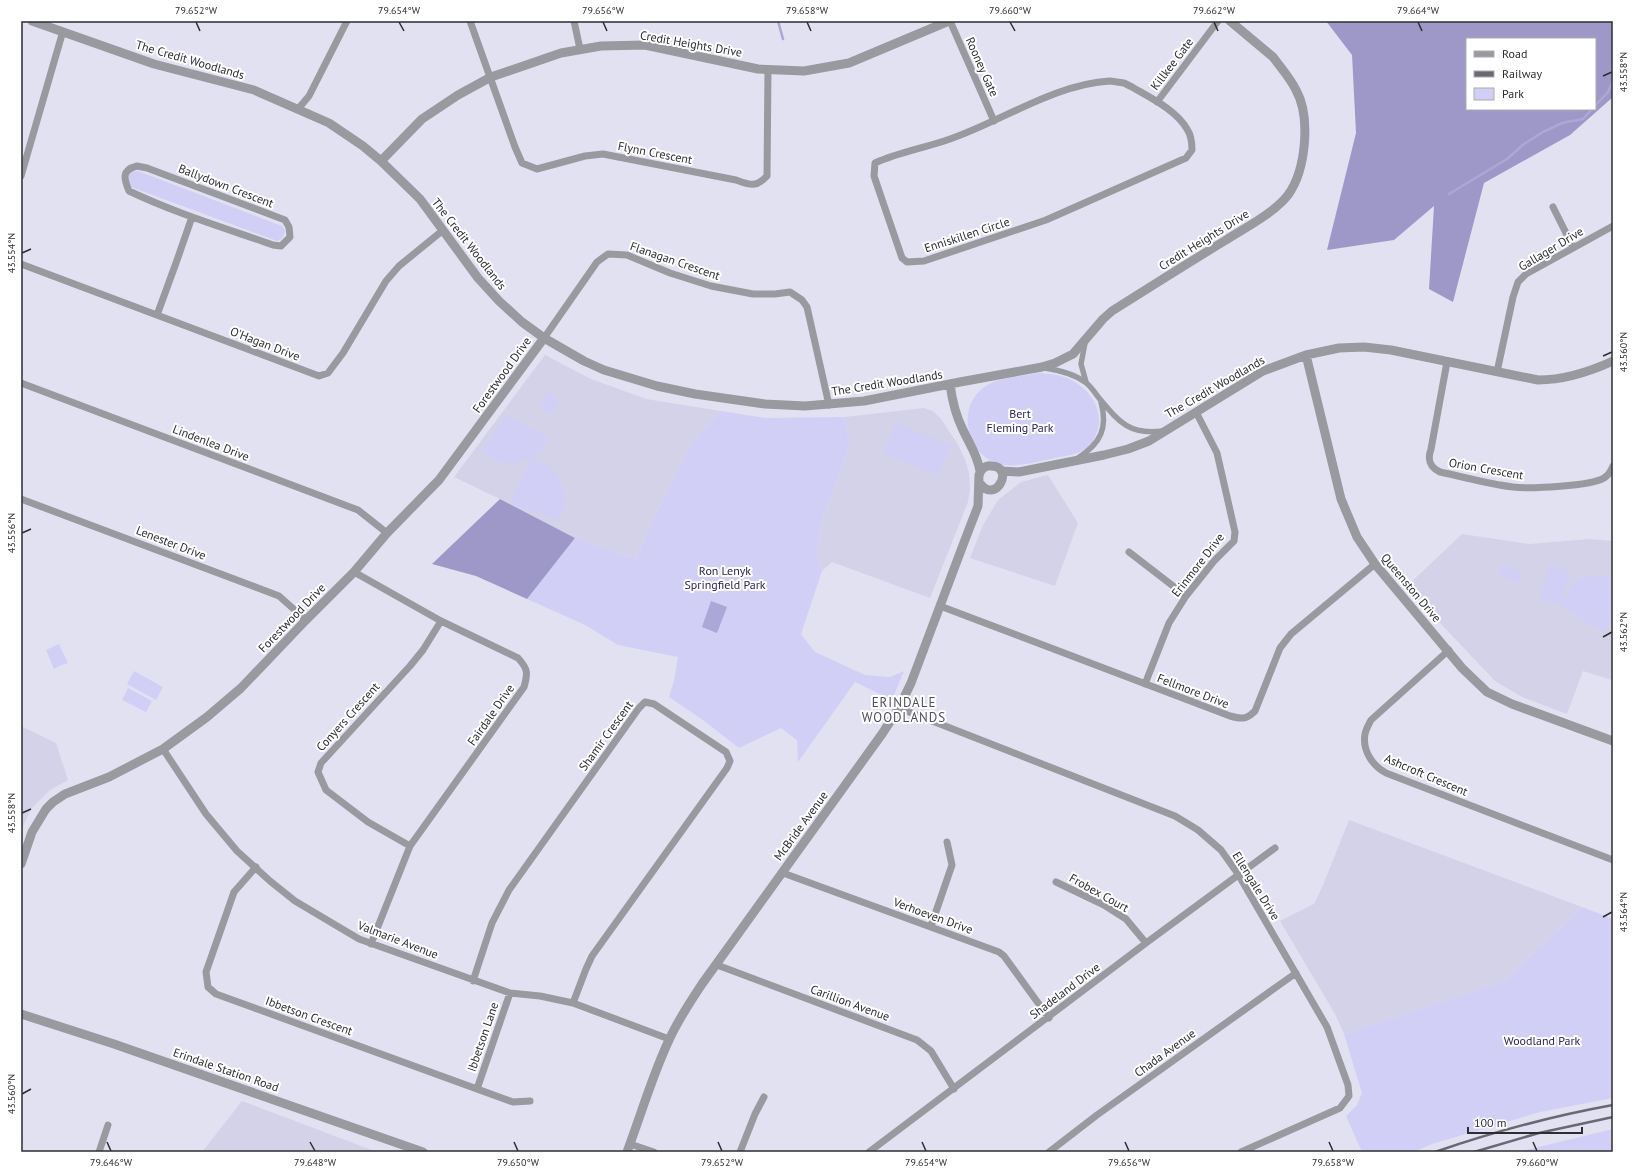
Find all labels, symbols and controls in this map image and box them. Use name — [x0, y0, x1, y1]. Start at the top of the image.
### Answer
text: 79.652°W — [175, 4, 218, 17]
text: 79.654°W — [378, 4, 421, 17]
text: 79.656°W — [582, 4, 625, 17]
text: 79.658°W — [786, 4, 829, 17]
text: 79.660°W — [989, 4, 1032, 17]
text: 79.662°W — [1193, 4, 1236, 17]
text: 79.664°W — [1397, 4, 1440, 17]
street label: Credit Heights Drive — [639, 27, 743, 60]
street label: Rooney Gate — [963, 35, 1002, 99]
street label: Killkee Gate — [1147, 35, 1196, 93]
street label: The Credit Woodlands — [134, 37, 246, 82]
legend — [1466, 38, 1596, 110]
text: Road — [1502, 46, 1527, 61]
text: 43.558°N — [1617, 52, 1630, 92]
text: Railway — [1502, 66, 1542, 81]
text: Park — [1502, 86, 1524, 101]
street label: Flynn Crescent — [617, 138, 694, 167]
street label: Ballydown Crescent — [177, 160, 276, 211]
street label: The Credit Woodlands — [429, 195, 510, 293]
street label: Credit Heights Drive — [1156, 206, 1252, 273]
street label: Enniskillen Circle — [922, 214, 1011, 255]
street label: Gallager Drive — [1516, 223, 1586, 274]
text: 43.554°N — [5, 233, 18, 273]
street label: Flanagan Crescent — [628, 238, 722, 283]
street label: O'Hagan Drive — [228, 323, 302, 364]
text: 43.560°N — [1617, 332, 1630, 372]
street label: Forestwood Drive — [469, 334, 534, 416]
street label: The Credit Woodlands — [1162, 352, 1267, 421]
street label: The Credit Woodlands — [830, 366, 944, 399]
park label: Bert Fleming Park — [986, 406, 1054, 435]
street label: Lindenlea Drive — [171, 421, 252, 464]
street label: Orion Crescent — [1448, 455, 1525, 482]
text: 43.556°N — [5, 513, 18, 553]
street label: Lenester Drive — [134, 522, 208, 563]
street label: Erinmore Drive — [1168, 530, 1227, 600]
street label: Queenston Drive — [1378, 550, 1445, 625]
park label: Ron Lenyk Springfield Park — [685, 563, 766, 592]
street label: Forestwood Drive — [255, 580, 328, 655]
text: 43.562°N — [1617, 612, 1630, 652]
street label: Fellmore Drive — [1155, 670, 1231, 711]
street label: Conyers Crescent — [313, 679, 382, 754]
street label: Fairdale Drive — [464, 681, 517, 748]
district label: ERINDALE WOODLANDS — [862, 694, 946, 726]
street label: Shamir Crescent — [575, 698, 636, 774]
street label: Ashcroft Crescent — [1382, 750, 1470, 799]
street label: McBride Avenue — [770, 788, 831, 863]
text: 43.558°N — [5, 793, 18, 833]
street label: Ellengale Drive — [1229, 849, 1284, 923]
street label: Frobex Court — [1067, 870, 1132, 915]
text: 43.564°N — [1617, 892, 1630, 932]
street label: Verhoeven Drive — [890, 894, 975, 937]
street label: Valmarie Avenue — [355, 917, 441, 962]
street label: Shadeland Drive — [1027, 959, 1103, 1022]
street label: Carillion Avenue — [808, 981, 892, 1024]
street label: Ibbetson Crescent — [264, 993, 355, 1038]
street label: Ibbetson Lane — [464, 1000, 501, 1074]
street label: Chada Avenue — [1131, 1025, 1198, 1080]
park label: Woodland Park — [1504, 1033, 1580, 1048]
street label: Erindale Station Road — [171, 1044, 281, 1095]
text: 43.560°N — [5, 1074, 18, 1114]
scale bar — [1468, 1109, 1582, 1135]
text: 100 m — [1474, 1115, 1507, 1130]
text: 79.646°W — [90, 1156, 133, 1169]
text: 79.648°W — [294, 1156, 337, 1169]
text: 79.650°W — [497, 1156, 540, 1169]
text: 79.652°W — [701, 1156, 744, 1169]
text: 79.654°W — [905, 1156, 948, 1169]
text: 79.656°W — [1108, 1156, 1151, 1169]
text: 79.658°W — [1312, 1156, 1355, 1169]
text: 79.660°W — [1516, 1156, 1559, 1169]

